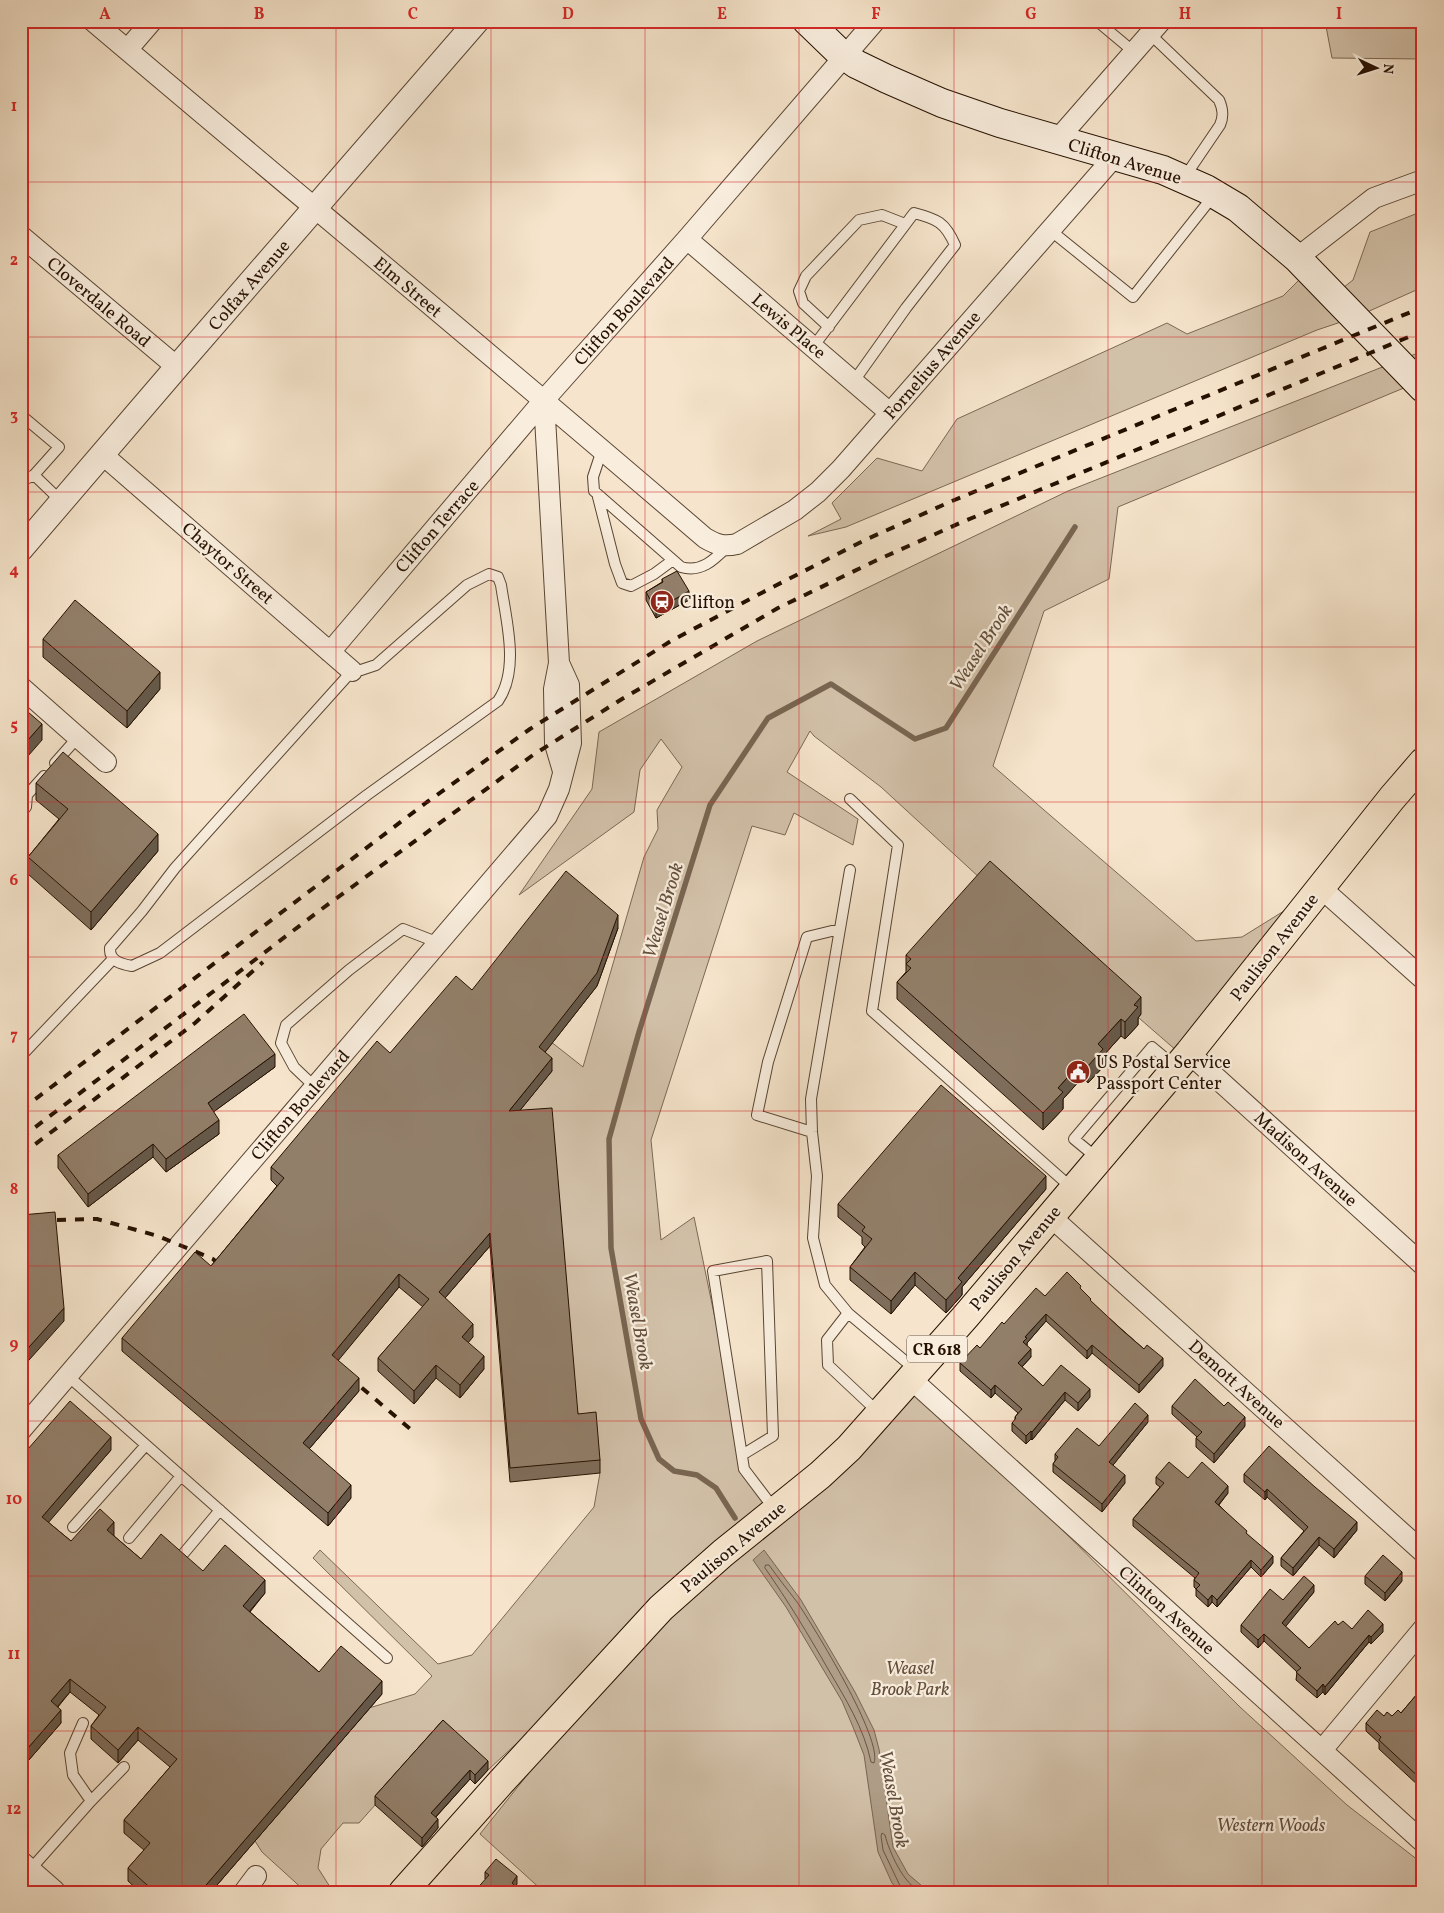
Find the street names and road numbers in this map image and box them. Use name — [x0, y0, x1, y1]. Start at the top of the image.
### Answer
street label: Clifton Avenue — [1065, 133, 1184, 192]
street label: Colfax Avenue — [204, 235, 297, 337]
street label: Cloverdale Road — [41, 252, 156, 354]
street label: Elm Street — [367, 252, 447, 324]
street label: Clifton Boulevard — [569, 252, 681, 372]
street label: Lewis Place — [745, 288, 831, 366]
street label: Fornelius Avenue — [879, 306, 987, 426]
street label: Clifton Terrace — [390, 475, 486, 579]
street label: Chaytor Street — [176, 517, 278, 611]
street label: Paulison Avenue — [1225, 889, 1325, 1007]
street label: Clifton Boulevard — [246, 1045, 356, 1167]
street label: Madison Avenue — [1248, 1107, 1362, 1213]
street label: Paulison Avenue — [965, 1201, 1068, 1317]
street label: Demott Avenue — [1182, 1335, 1290, 1435]
road number: CR 618 — [907, 1336, 967, 1362]
street label: Paulison Avenue — [676, 1497, 792, 1600]
street label: Clinton Avenue — [1112, 1561, 1220, 1661]

